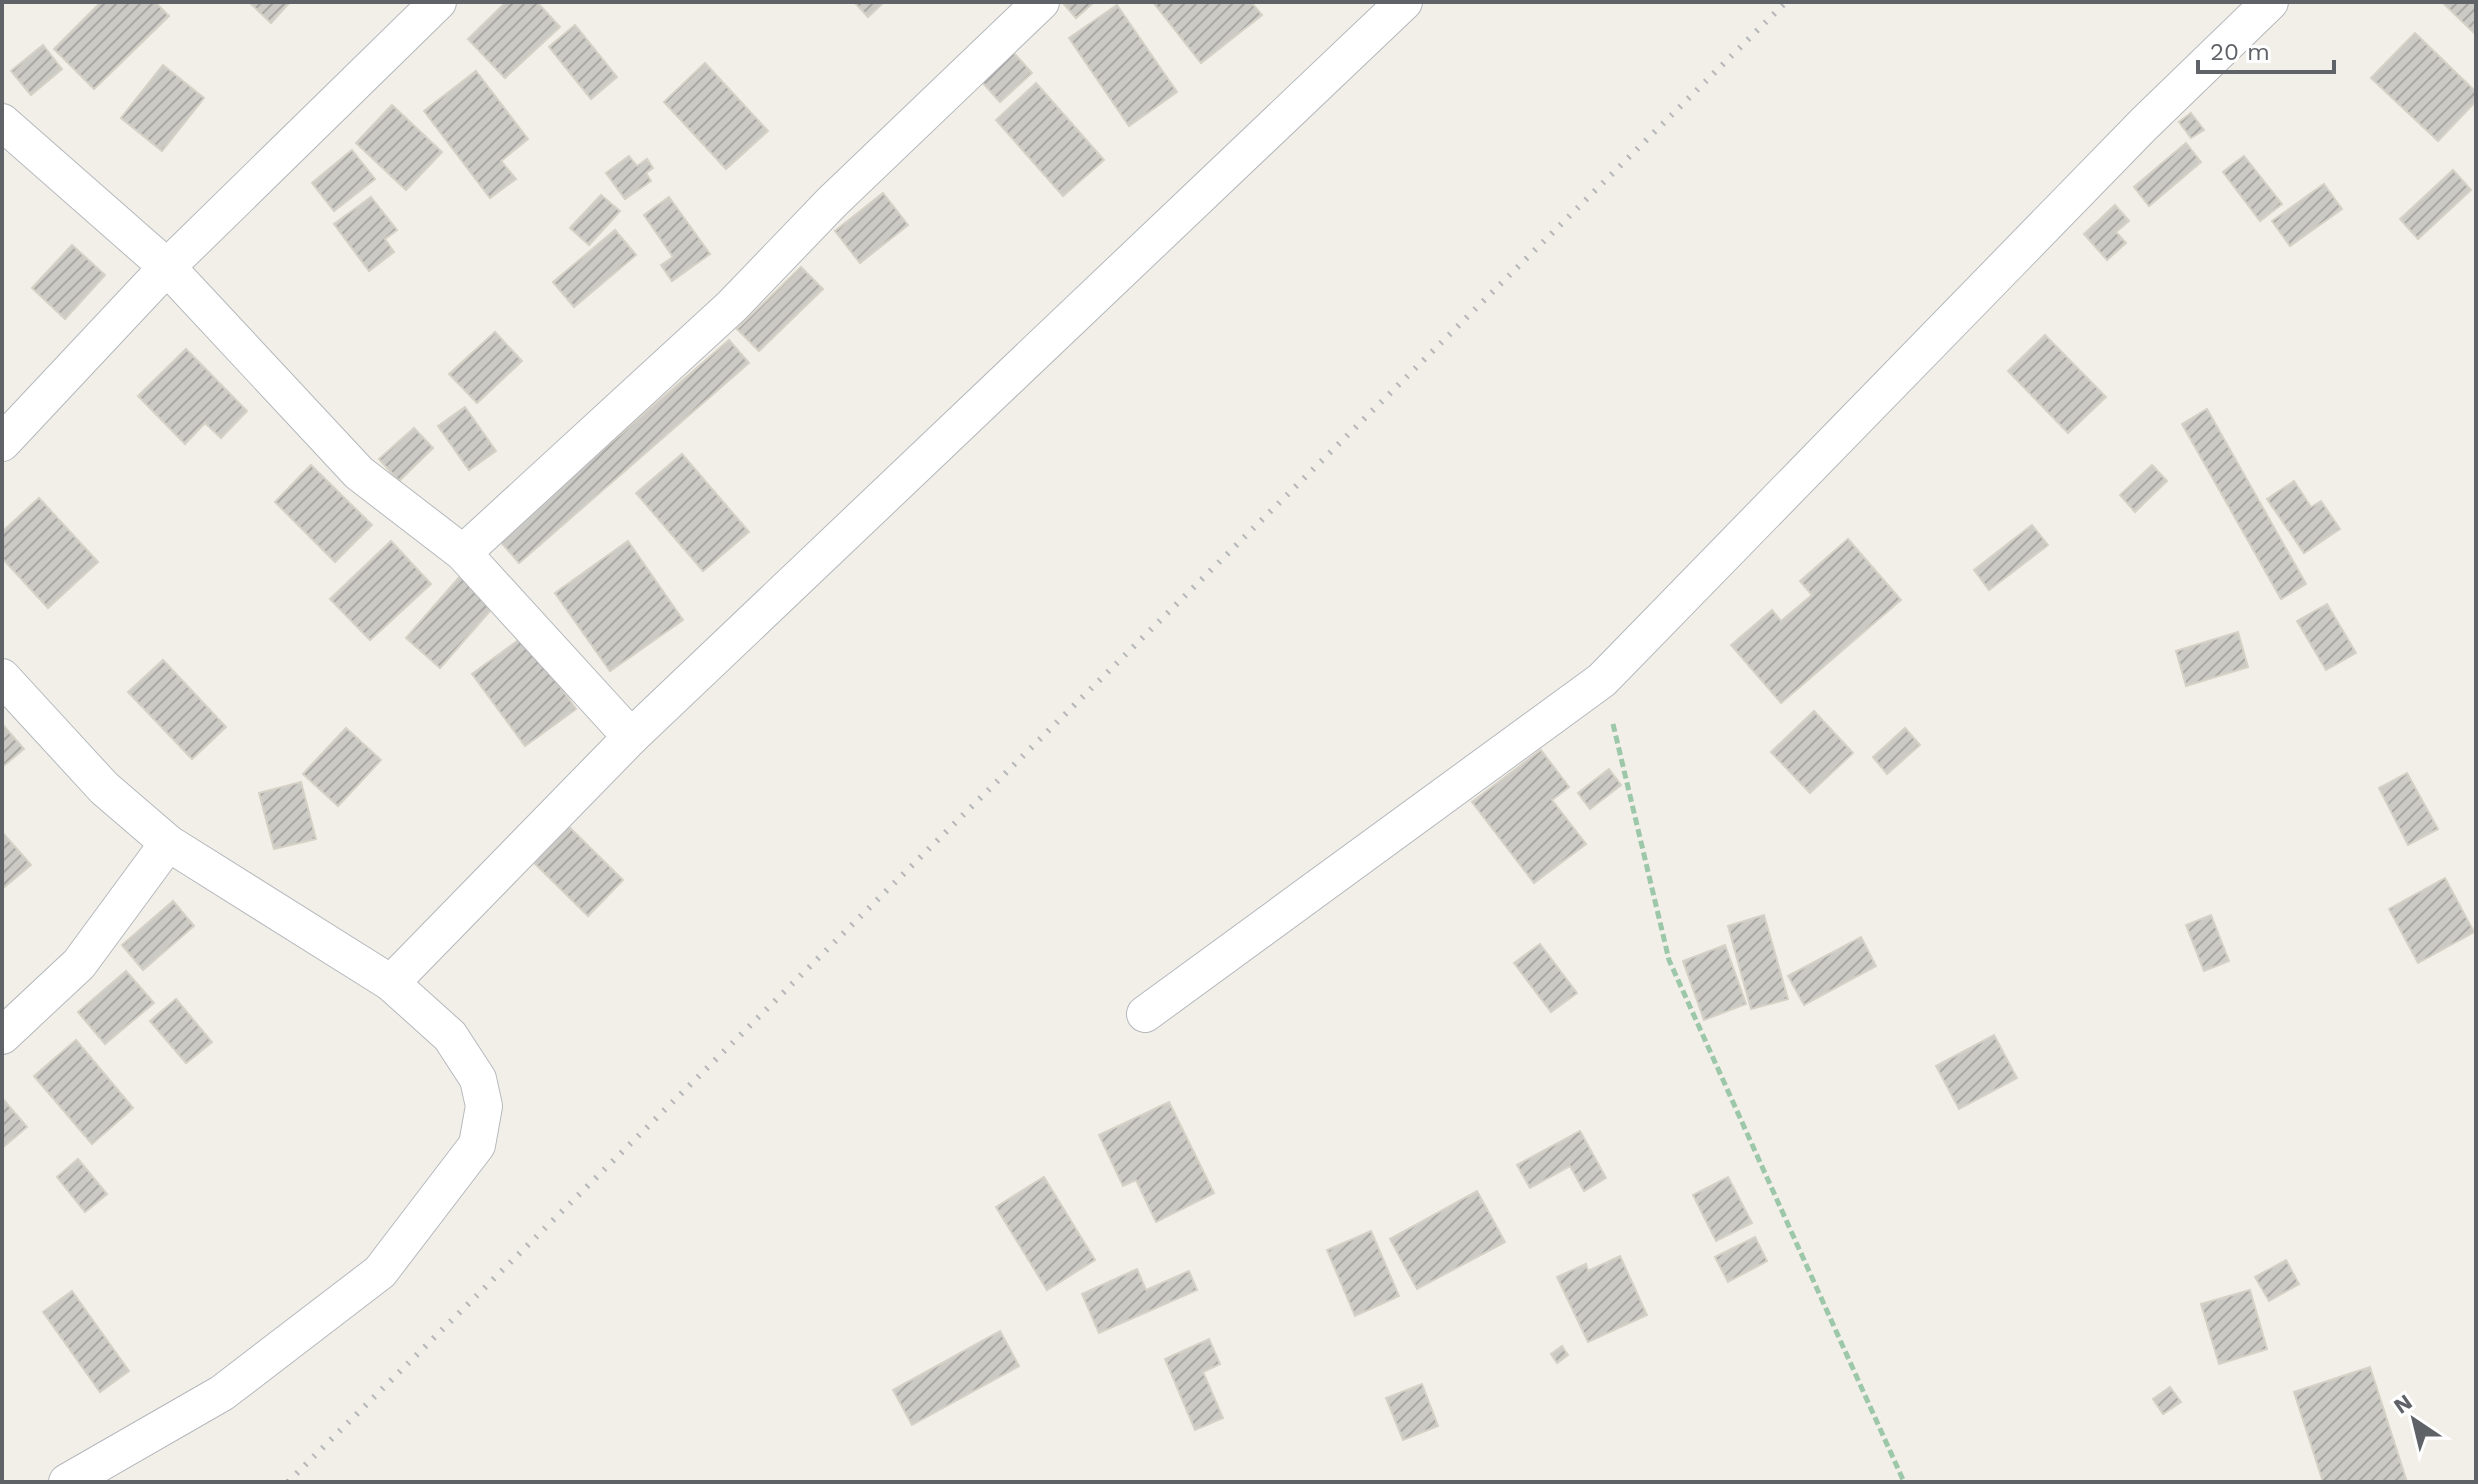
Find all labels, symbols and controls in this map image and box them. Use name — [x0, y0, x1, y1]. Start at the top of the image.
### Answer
scale bar — [2198, 24, 2334, 74]
text: 20 m — [2210, 38, 2270, 66]
north arrow — [2374, 1380, 2454, 1460]
text: N — [2389, 1389, 2417, 1419]

